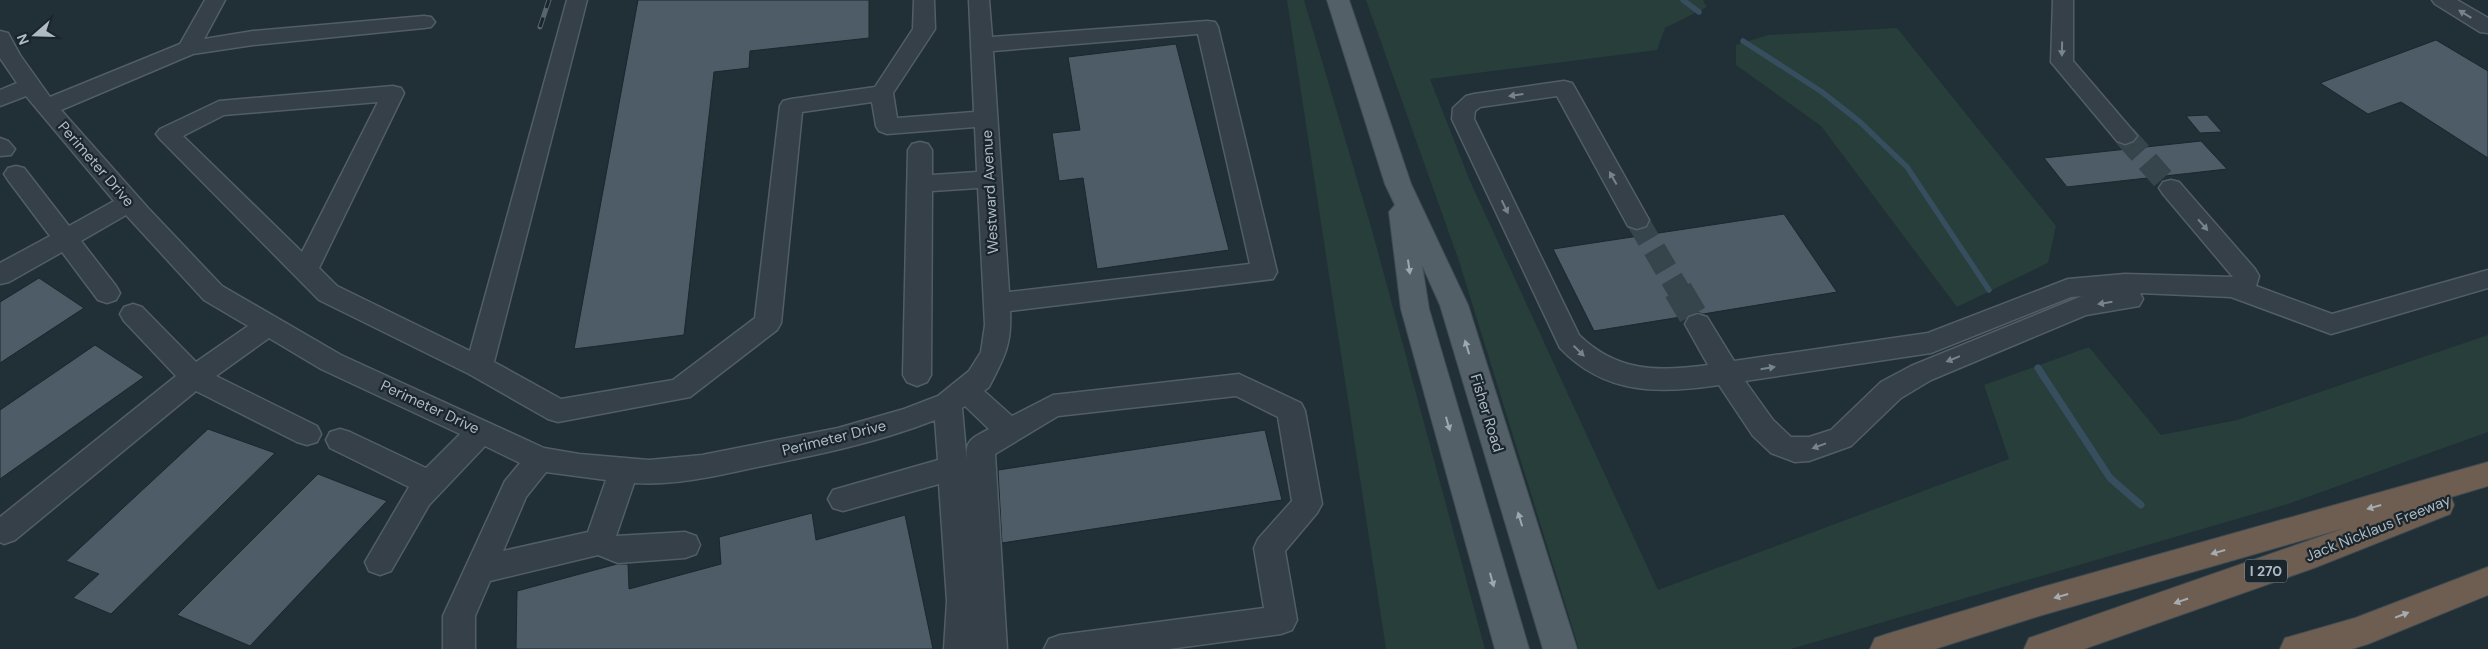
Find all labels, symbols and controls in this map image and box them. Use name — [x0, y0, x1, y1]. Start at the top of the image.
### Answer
one-way arrow — [2459, 9, 2472, 18]
north arrow — [10, 10, 60, 60]
text: N — [13, 32, 33, 47]
one-way arrow — [2058, 41, 2066, 57]
one-way arrow — [1507, 91, 1523, 99]
street label: Perimeter Drive — [53, 117, 139, 211]
street label: Westward Avenue — [977, 129, 1003, 255]
one-way arrow — [1609, 171, 1618, 184]
one-way arrow — [1501, 200, 1509, 214]
one-way arrow — [2197, 218, 2209, 230]
one-way arrow — [1406, 259, 1414, 275]
one-way arrow — [2097, 299, 2113, 307]
one-way arrow — [1462, 339, 1470, 354]
one-way arrow — [1572, 345, 1584, 357]
one-way arrow — [1946, 355, 1960, 363]
one-way arrow — [1760, 364, 1776, 372]
street label: Fisher Road — [1466, 371, 1508, 455]
street label: Perimeter Drive — [377, 375, 483, 439]
street label: Perimeter Drive — [780, 415, 888, 461]
one-way arrow — [1445, 417, 1453, 432]
one-way arrow — [1811, 443, 1826, 450]
street label: Jack Nicklaus Freeway — [2302, 489, 2454, 566]
one-way arrow — [2366, 503, 2382, 511]
one-way arrow — [1515, 511, 1523, 526]
one-way arrow — [2210, 548, 2225, 556]
road number: I 270 — [2245, 560, 2287, 582]
one-way arrow — [1489, 573, 1497, 588]
one-way arrow — [2054, 592, 2069, 600]
one-way arrow — [2173, 597, 2188, 605]
one-way arrow — [2395, 611, 2410, 619]

